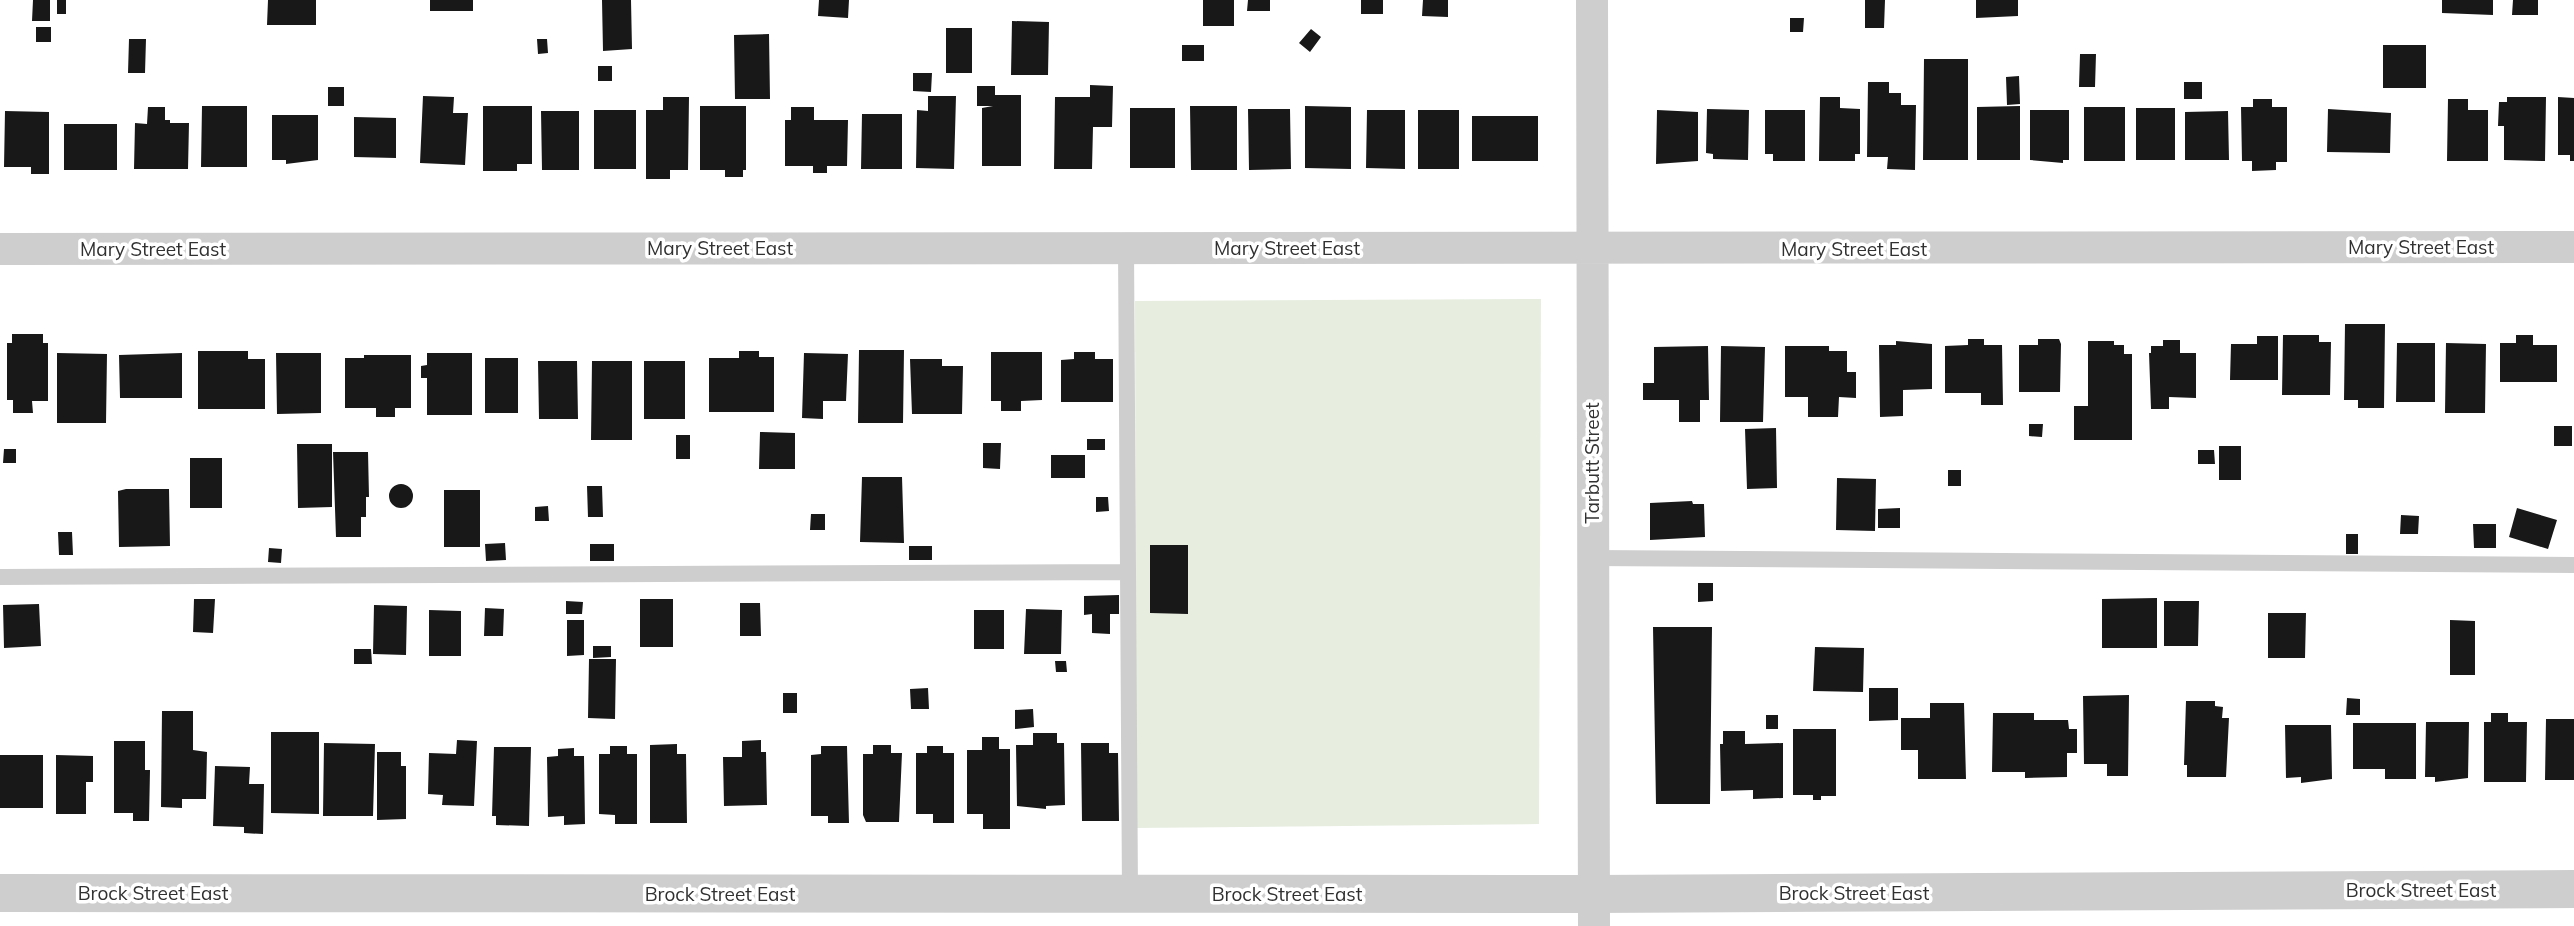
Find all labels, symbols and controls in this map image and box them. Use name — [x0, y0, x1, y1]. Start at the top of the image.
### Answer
street label: Mary Street East — [2348, 235, 2494, 259]
street label: Mary Street East — [647, 236, 793, 260]
street label: Mary Street East — [1214, 236, 1360, 260]
street label: Mary Street East — [80, 237, 226, 261]
street label: Mary Street East — [1781, 237, 1927, 261]
street label: Tarbutt Street — [1580, 402, 1604, 524]
street label: Brock Street East — [2346, 878, 2497, 902]
street label: Brock Street East — [78, 881, 229, 905]
street label: Brock Street East — [1779, 881, 1930, 905]
street label: Brock Street East — [645, 882, 796, 906]
street label: Brock Street East — [1212, 882, 1363, 906]

